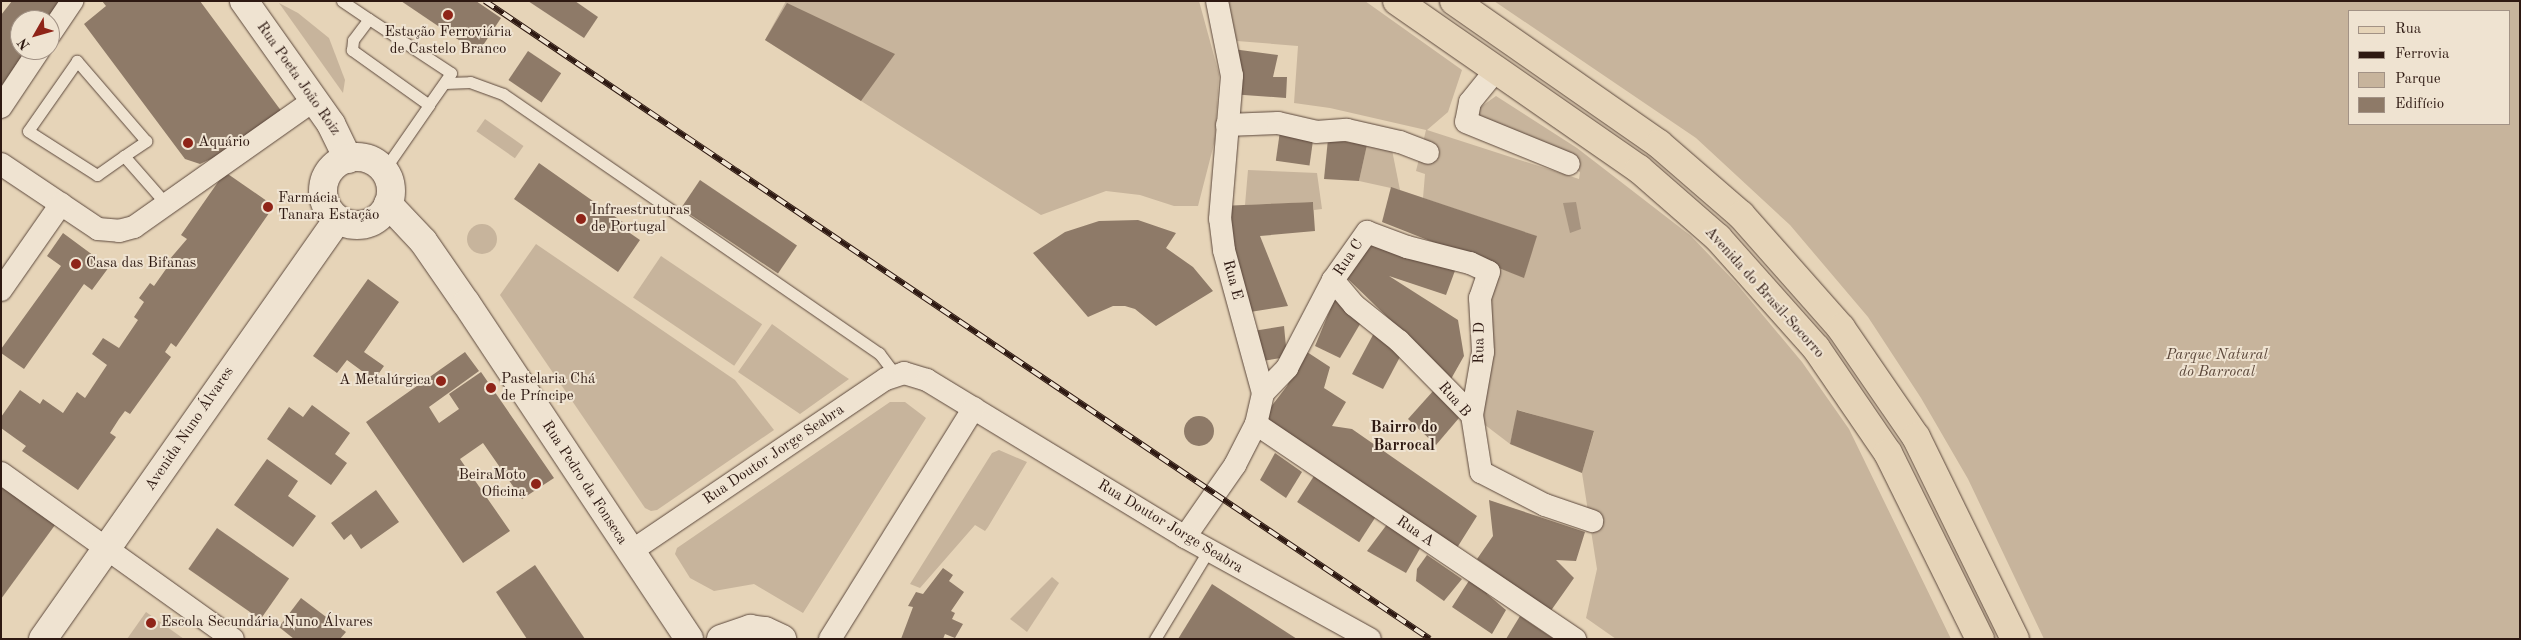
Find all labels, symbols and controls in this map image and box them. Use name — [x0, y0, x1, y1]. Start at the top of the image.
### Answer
marker: Estação Ferroviária de Castelo Branco — [442, 9, 454, 21]
north arrow — [10, 10, 60, 60]
legend — [2348, 10, 2511, 125]
street label: Rua Poeta João Roiz — [252, 19, 344, 139]
text: Rua — [2395, 22, 2421, 37]
place label: Estação Ferroviária de Castelo Branco — [384, 23, 512, 58]
text: N — [15, 35, 33, 52]
text: Ferrovia — [2395, 47, 2449, 62]
text: Parque — [2395, 72, 2441, 87]
text: Edifício — [2395, 97, 2444, 112]
place label: Aquário — [198, 134, 250, 152]
marker: Aquário — [182, 137, 194, 149]
place label: Farmácia Tanara Estação — [278, 189, 380, 224]
marker: Farmácia Tanara Estação — [262, 201, 274, 213]
place label: Infraestruturas de Portugal — [591, 201, 690, 236]
marker: Infraestruturas de Portugal — [575, 213, 587, 225]
street label: Avenida do Brasil-Socorro — [1700, 224, 1828, 362]
street label: Rua C — [1330, 236, 1368, 280]
place label: Casa das Bifanas — [86, 255, 196, 273]
marker: Casa das Bifanas — [70, 258, 82, 270]
street label: Rua E — [1218, 258, 1246, 302]
street label: Rua D — [1471, 322, 1489, 364]
park label: Parque Natural do Barrocal — [2166, 346, 2268, 381]
street label: Avenida Nuno Álvares — [142, 364, 238, 494]
place label: Pastelaria Chá de Príncipe — [501, 370, 595, 405]
place label: A Metalúrgica — [339, 372, 431, 390]
marker: A Metalúrgica — [435, 375, 447, 387]
street label: Rua B — [1434, 379, 1474, 421]
marker: Pastelaria Chá de Príncipe — [485, 382, 497, 394]
street label: Rua Doutor Jorge Seabra — [700, 401, 848, 509]
street label: Rua Pedro da Fonseca — [537, 418, 631, 548]
district label: Bairro do Barrocal — [1370, 418, 1438, 456]
place label: BeiraMoto Oficina — [458, 466, 526, 501]
street label: Rua Doutor Jorge Seabra — [1094, 476, 1246, 578]
marker: BeiraMoto Oficina — [530, 478, 542, 490]
street label: Rua A — [1393, 513, 1437, 551]
place label: Escola Secundária Nuno Álvares — [161, 614, 373, 632]
marker: Escola Secundária Nuno Álvares — [145, 617, 157, 629]

